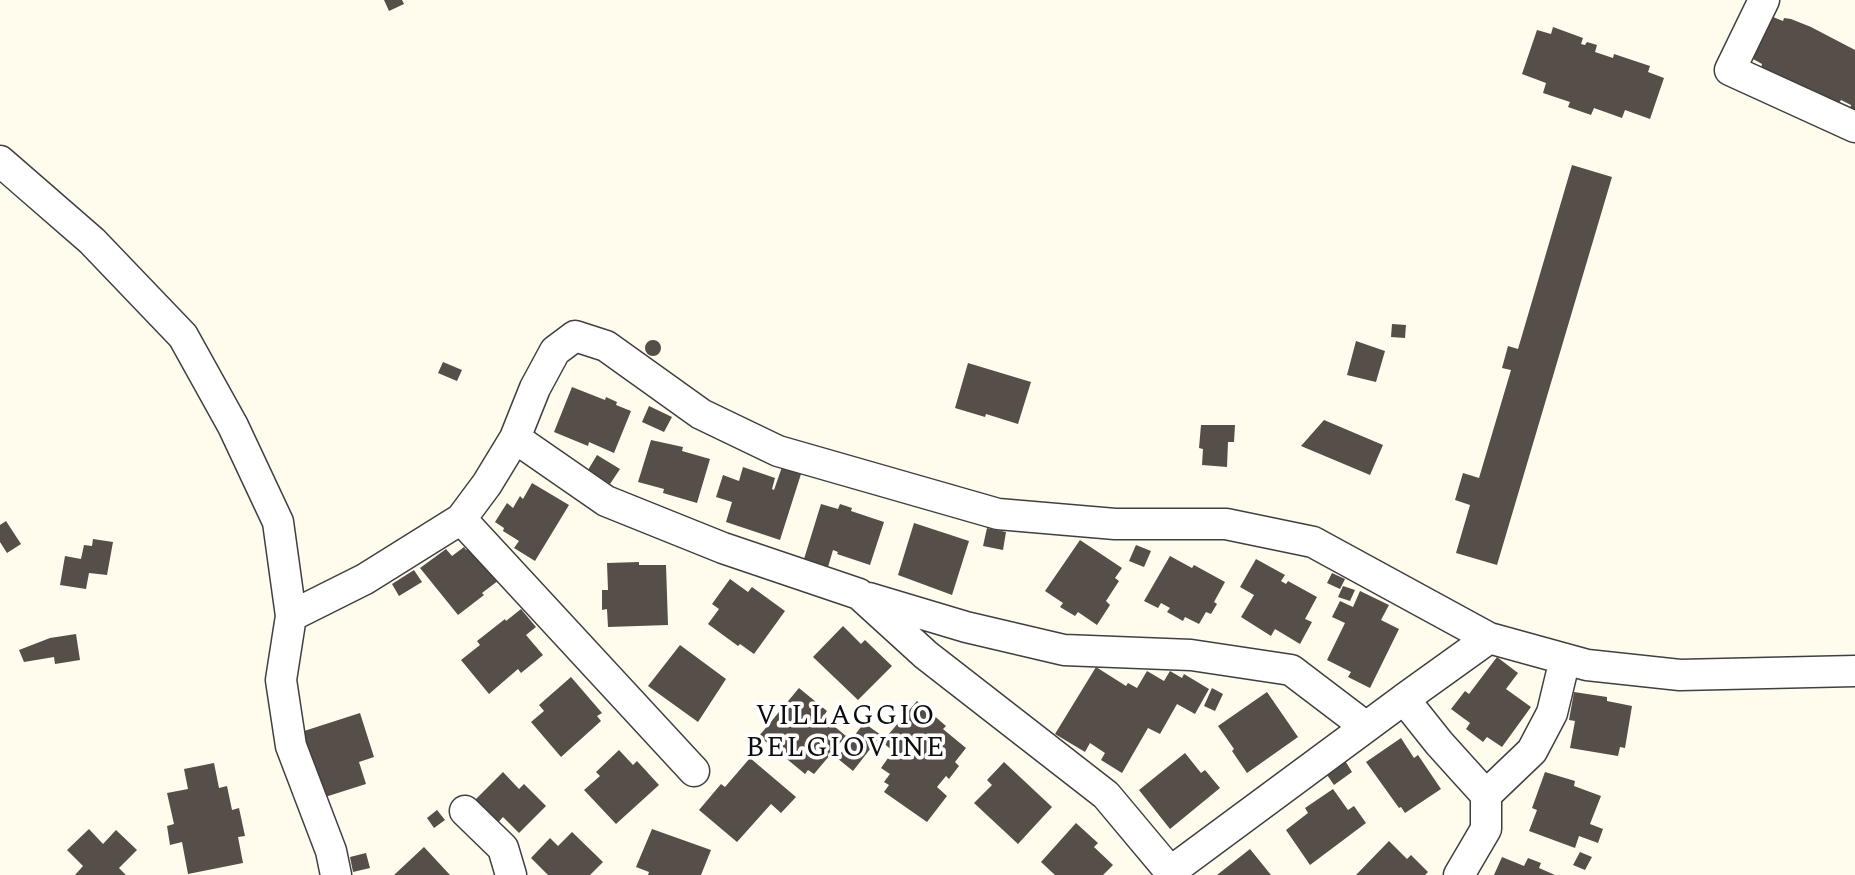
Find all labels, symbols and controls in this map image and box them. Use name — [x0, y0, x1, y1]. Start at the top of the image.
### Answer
district label: VILLAGGIO BELGIOVINE — [747, 702, 945, 768]

